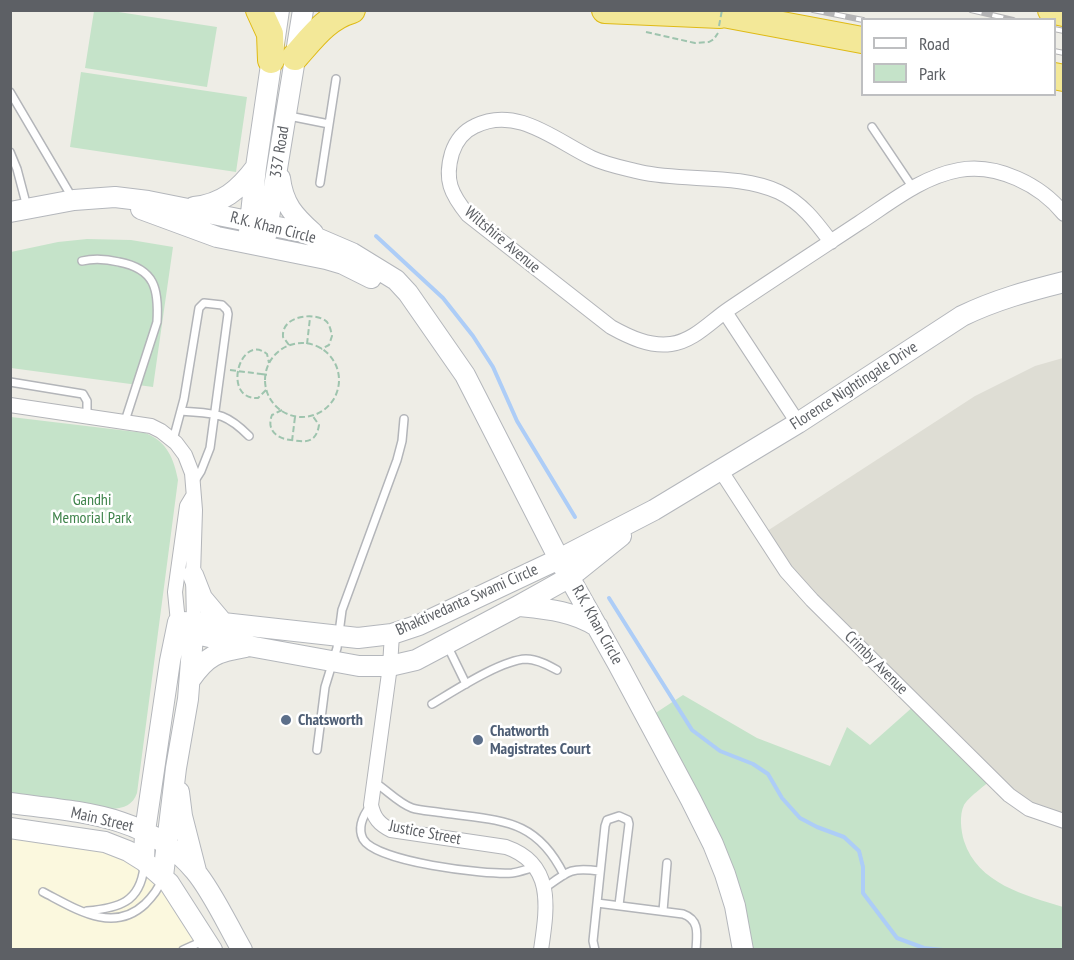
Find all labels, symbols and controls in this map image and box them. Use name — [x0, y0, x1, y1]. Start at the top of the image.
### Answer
legend — [861, 18, 1056, 96]
text: Road — [919, 32, 950, 55]
text: Park — [919, 62, 946, 85]
street label: 337 Road — [266, 125, 294, 179]
street label: Wiltshire Avenue — [460, 203, 544, 277]
street label: R.K. Khan Circle — [228, 208, 318, 248]
street label: Florence Nightingale Drive — [787, 338, 921, 434]
park label: Gandhi Memorial Park — [52, 490, 132, 528]
street label: Bhaktivedanta Swami Circle — [393, 560, 541, 640]
street label: R.K. Khan Circle — [567, 582, 627, 668]
street label: Crimby Avenue — [840, 627, 912, 699]
place label: Chatsworth — [298, 710, 363, 730]
marker: Chatsworth — [279, 713, 293, 727]
place label: Chatworth Magistrates Court — [490, 721, 591, 759]
marker: Chatworth Magistrates Court — [471, 733, 485, 747]
street label: Main Street — [69, 803, 135, 837]
street label: Justice Street — [388, 817, 462, 849]

